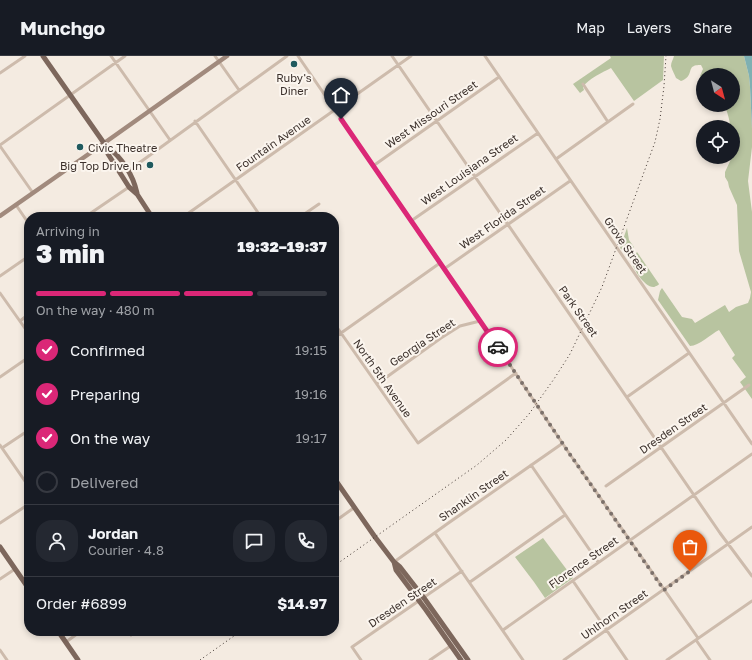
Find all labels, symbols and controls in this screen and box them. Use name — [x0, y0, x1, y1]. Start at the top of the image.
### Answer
text: Munchgo — [20, 16, 105, 39]
text: Map — [576, 19, 605, 36]
text: Layers — [627, 19, 671, 36]
text: Share — [693, 19, 732, 36]
marker: Ruby's Diner — [289, 59, 299, 69]
north arrow — [696, 68, 740, 112]
map controls — [696, 68, 740, 164]
place label: Ruby's Diner — [276, 71, 312, 97]
street label: West Missouri Street — [382, 77, 480, 151]
pin — [324, 78, 358, 119]
icon: home — [330, 84, 352, 106]
street label: Fountain Avenue — [233, 112, 313, 174]
button: locate — [696, 120, 740, 164]
street label: West Louisiana Street — [418, 131, 520, 207]
place label: Civic Theatre — [88, 141, 157, 154]
marker: Civic Theatre — [75, 142, 85, 152]
place label: Big Top Drive In — [60, 159, 142, 172]
marker: Big Top Drive In — [145, 160, 155, 170]
street label: West Florida Street — [457, 183, 547, 251]
street label: Grove Street — [602, 214, 650, 276]
text: Arriving in — [36, 223, 100, 239]
text: 19:32–19:37 — [237, 237, 327, 255]
text: 3 min — [36, 238, 105, 269]
street label: Park Street — [557, 283, 601, 339]
text: On the way · 480 m — [36, 302, 155, 318]
street label: Georgia Street — [387, 315, 457, 369]
courier — [478, 327, 518, 367]
street label: North 5th Avenue — [351, 336, 415, 420]
icon: car — [487, 336, 509, 358]
icon: check — [36, 339, 58, 361]
text: Confirmed — [70, 341, 145, 359]
text: 19:15 — [295, 342, 327, 358]
icon: check — [36, 383, 58, 405]
text: Preparing — [70, 385, 140, 403]
text: 19:16 — [295, 386, 327, 402]
street label: Dresden Street — [637, 400, 709, 456]
icon: check — [36, 427, 58, 449]
text: On the way — [70, 429, 150, 447]
text: 19:17 — [296, 430, 327, 446]
street label: Shanklin Street — [436, 466, 510, 524]
text: Delivered — [70, 473, 138, 491]
button: person — [36, 520, 78, 562]
button: chat — [233, 520, 275, 562]
button: phone — [285, 520, 327, 562]
text: Jordan — [88, 524, 138, 542]
pin — [673, 530, 707, 571]
street label: Florence Street — [546, 533, 620, 591]
icon: bag — [679, 536, 701, 558]
text: Courier · 4.8 — [88, 542, 164, 558]
street label: Dresden Street — [365, 574, 439, 630]
street label: Uhlhorn Street — [578, 586, 650, 642]
text: Order #6899 — [36, 594, 127, 612]
text: $14.97 — [277, 594, 327, 612]

